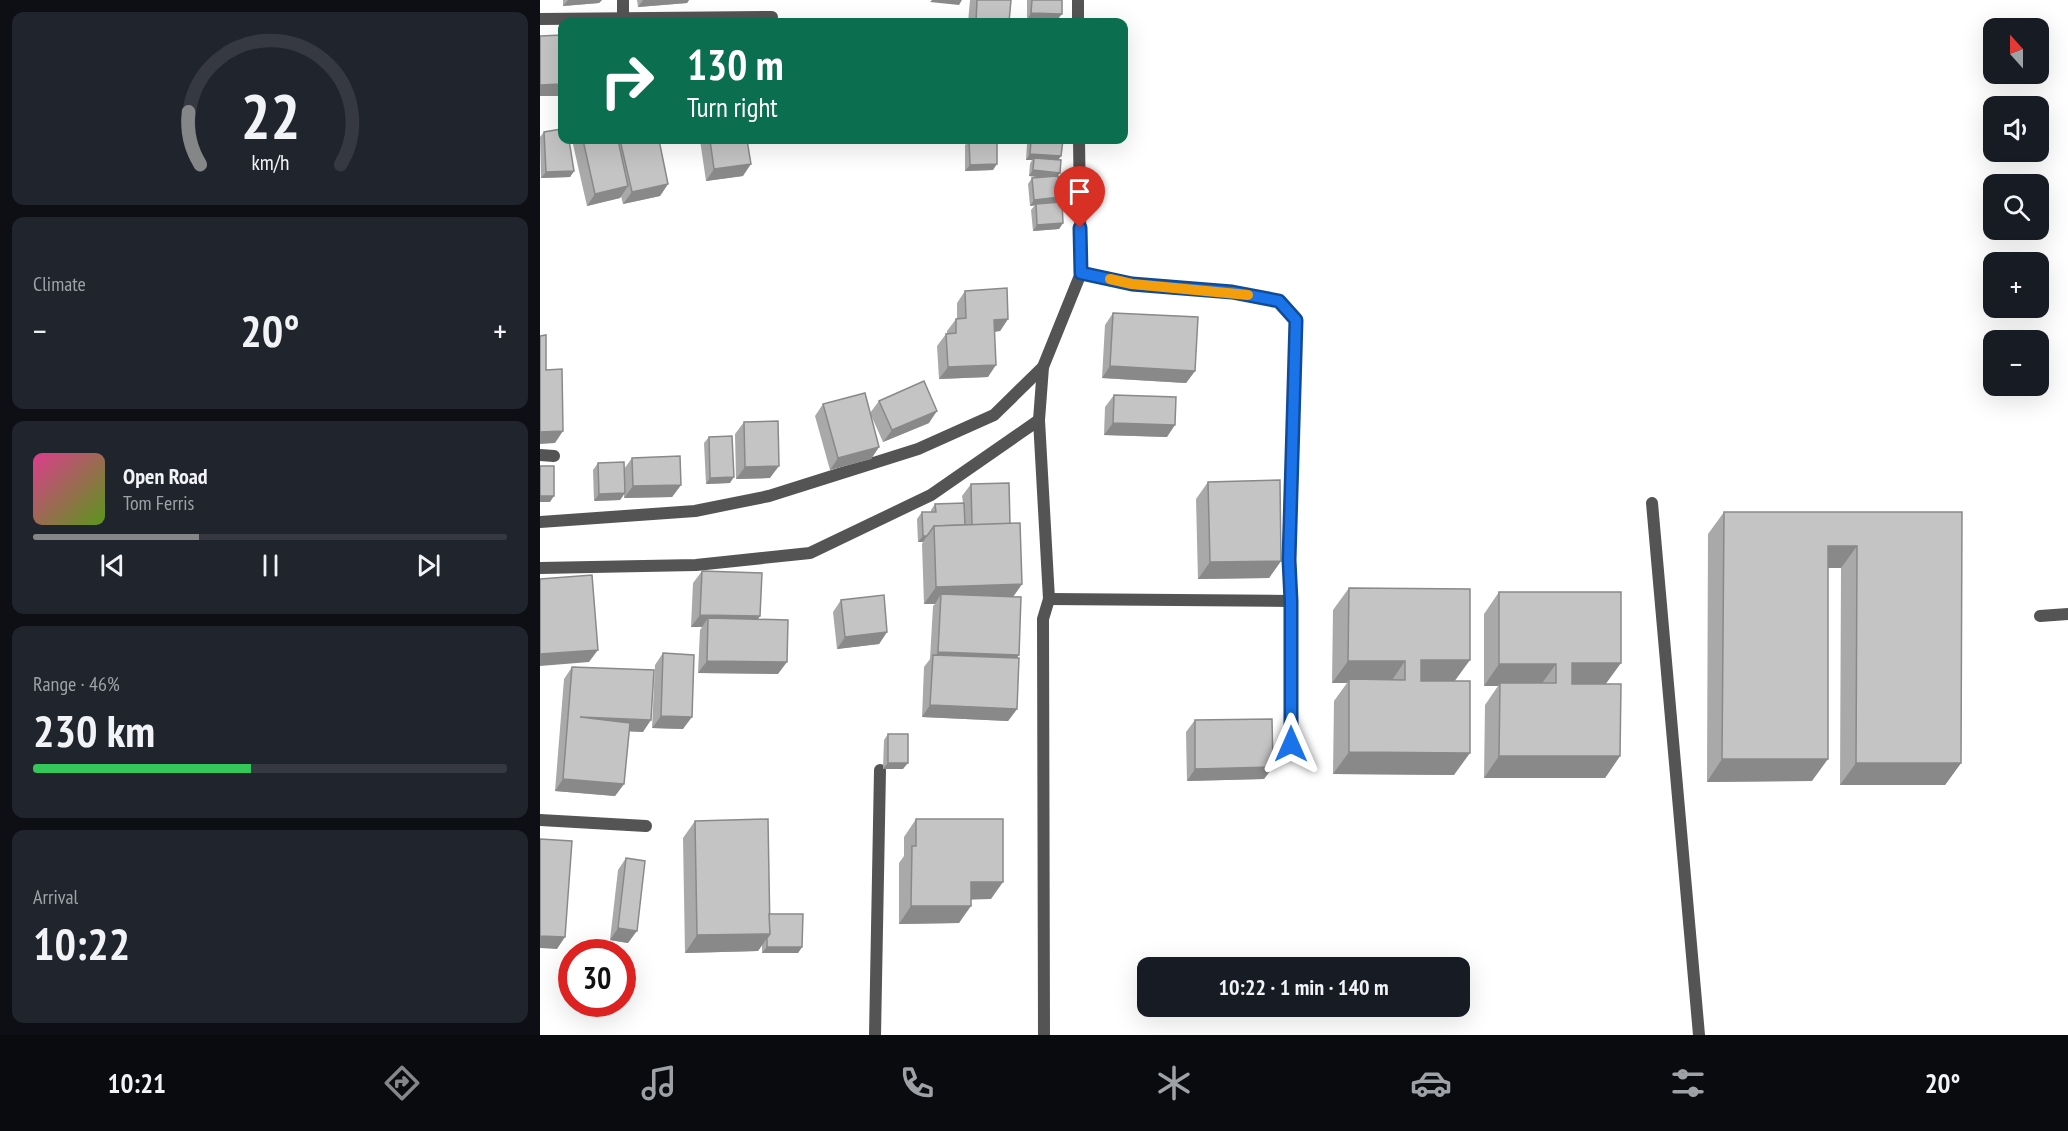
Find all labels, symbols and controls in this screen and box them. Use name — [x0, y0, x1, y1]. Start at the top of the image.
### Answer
north arrow — [1983, 18, 2049, 84]
map controls — [1983, 18, 2049, 396]
text: 130 m — [687, 37, 784, 92]
icon: right — [588, 42, 666, 120]
text: 22 — [240, 75, 300, 156]
text: Turn right — [687, 90, 778, 124]
button: sound — [1983, 96, 2049, 162]
text: km/h — [251, 149, 289, 177]
pin — [1054, 166, 1105, 228]
button: search — [1983, 174, 2049, 240]
icon: arrive — [1063, 175, 1096, 208]
button: + — [1983, 252, 2049, 318]
text: Climate — [33, 271, 86, 297]
text: 20° — [240, 301, 300, 359]
text: − — [33, 309, 47, 352]
text: + — [493, 309, 507, 352]
button: − — [1983, 330, 2049, 396]
text: Open Road — [123, 462, 208, 490]
text: Tom Ferris — [123, 490, 194, 516]
icon: previous — [96, 549, 129, 582]
icon: pause — [254, 549, 287, 582]
icon: next — [412, 549, 445, 582]
text: Range · 46% — [33, 671, 120, 697]
text: 230 km — [33, 701, 155, 759]
position arrow — [1259, 712, 1323, 776]
text: Arrival — [33, 884, 78, 910]
text: 10:22 — [33, 914, 130, 972]
speed limit sign: 30 — [558, 939, 636, 1017]
text: 10:22 · 1 min · 140 m — [1218, 973, 1389, 1001]
icon: directions — [381, 1062, 423, 1104]
icon: music — [638, 1062, 680, 1104]
icon: phone — [896, 1062, 938, 1104]
icon: climate — [1153, 1062, 1195, 1104]
icon: car — [1410, 1062, 1452, 1104]
icon: filters — [1667, 1062, 1709, 1104]
text: 10:21 — [108, 1066, 166, 1100]
text: 20° — [1925, 1066, 1960, 1100]

